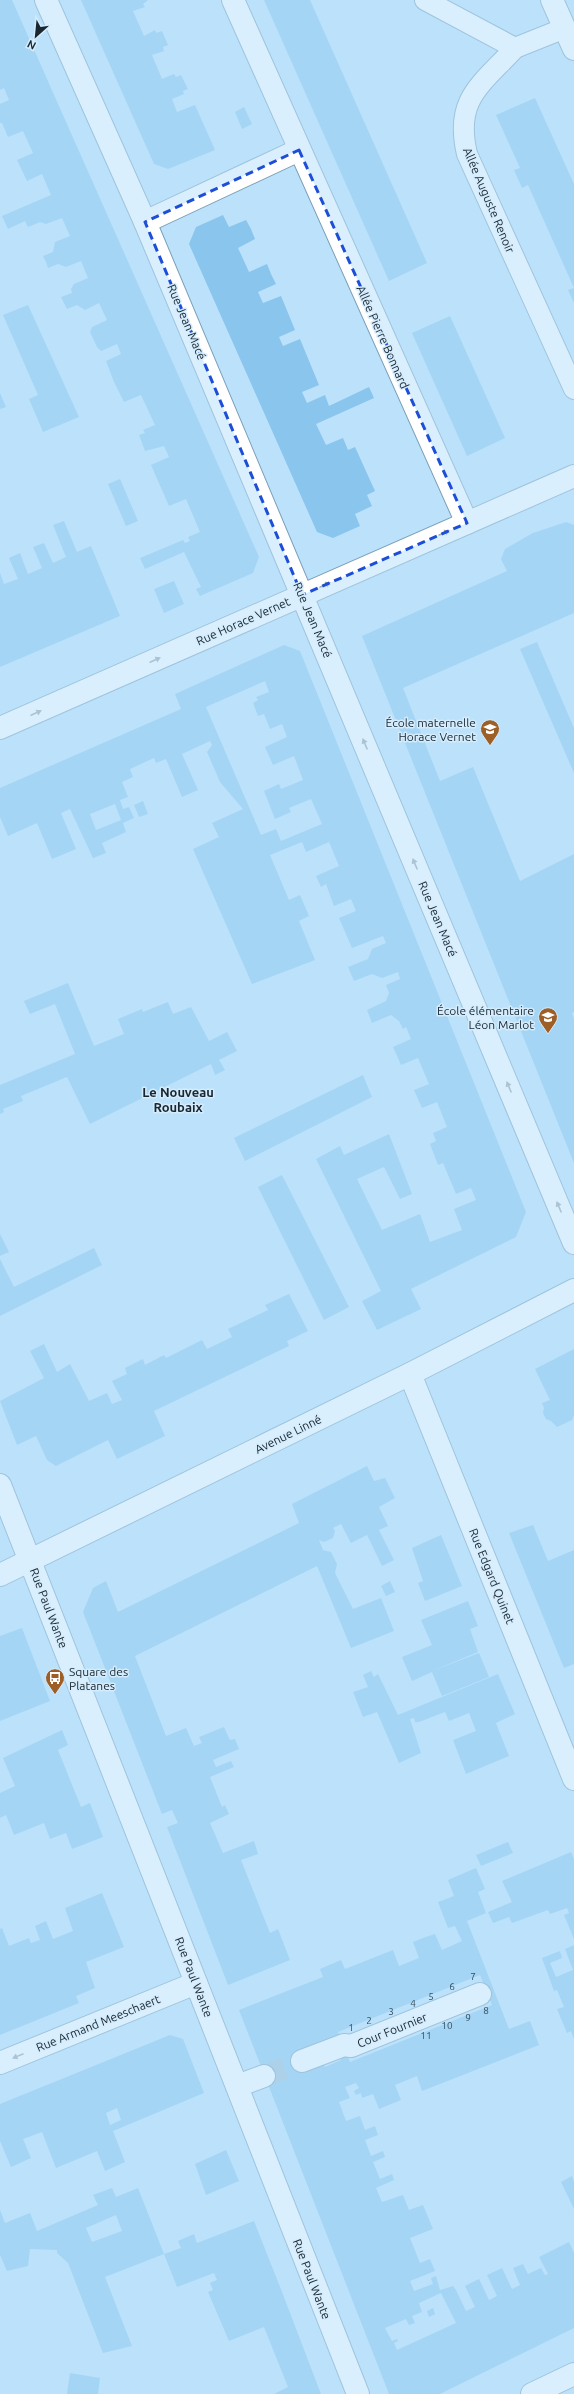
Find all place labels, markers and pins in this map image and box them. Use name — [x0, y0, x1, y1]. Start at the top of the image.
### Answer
place label: École maternelle Horace Vernet — [385, 716, 476, 743]
school or university icon: École maternelle Horace Vernet — [479, 718, 501, 746]
place label: École élémentaire Léon Marlot — [437, 1004, 534, 1031]
school or university icon: École élémentaire Léon Marlot — [537, 1006, 559, 1034]
place label: Square des Platanes — [69, 1665, 128, 1692]
bus stop icon: Square des Platanes — [44, 1667, 66, 1695]

